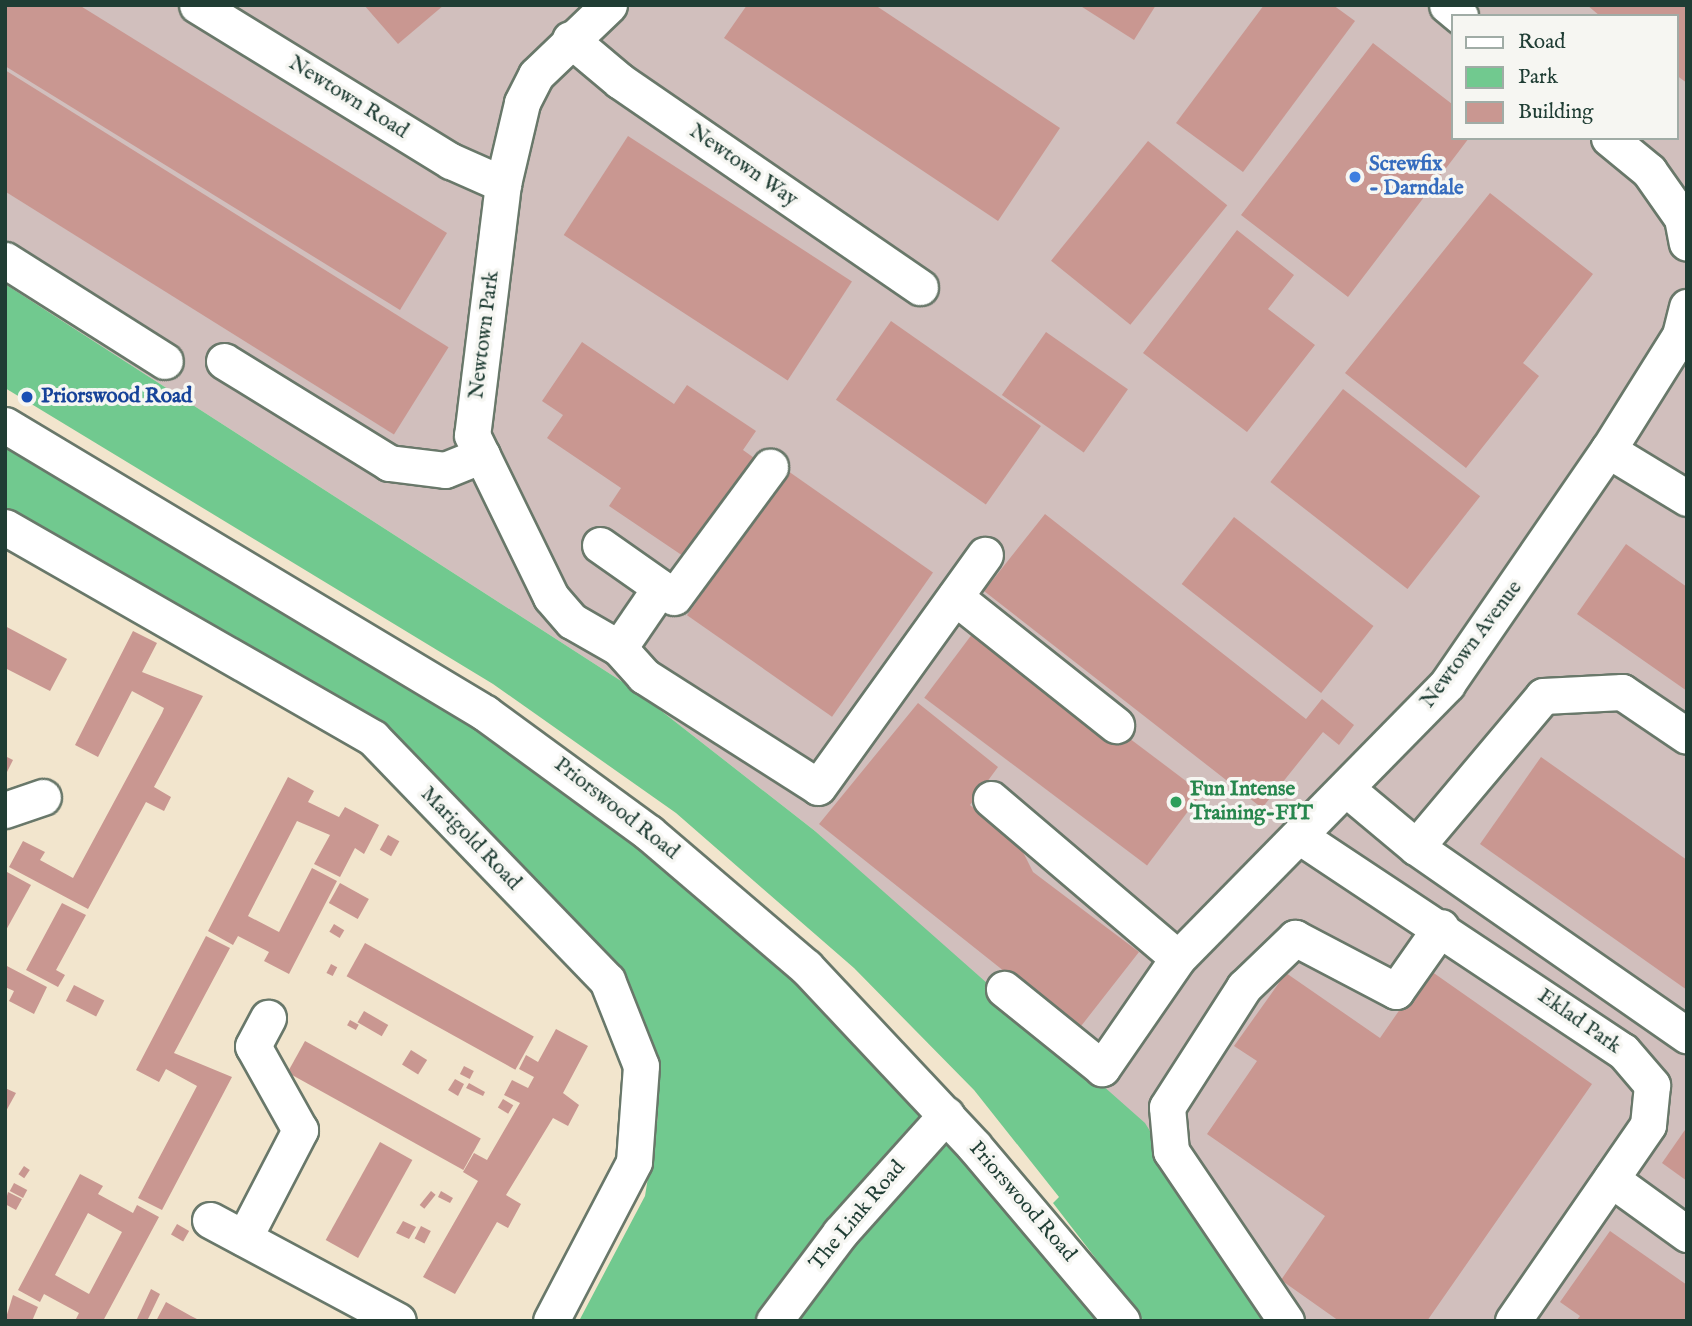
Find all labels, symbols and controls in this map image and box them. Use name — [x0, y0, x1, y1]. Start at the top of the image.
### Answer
legend — [1450, 14, 1678, 140]
text: Road — [1518, 29, 1565, 56]
street label: Newtown Road — [284, 51, 412, 145]
text: Park — [1518, 64, 1558, 91]
text: Building — [1518, 99, 1593, 126]
street label: Newtown Way — [684, 119, 802, 213]
place label: Screwfix - Darndale — [1369, 152, 1464, 202]
marker: Screwfix - Darndale — [1347, 169, 1363, 185]
street label: Newtown Park — [465, 270, 505, 400]
place label: Priorswood Road — [41, 384, 192, 410]
marker: Priorswood Road — [19, 389, 35, 405]
street label: Newtown Avenue — [1416, 576, 1528, 714]
street label: Priorswood Road — [549, 753, 683, 865]
place label: Fun Intense Training-FIT — [1190, 777, 1313, 827]
street label: Marigold Road — [415, 782, 525, 896]
marker: Fun Intense Training-FIT — [1168, 794, 1184, 810]
street label: Eklad Park — [1532, 984, 1626, 1060]
street label: Priorswood Road — [963, 1137, 1081, 1267]
street label: The Link Road — [805, 1156, 911, 1276]

